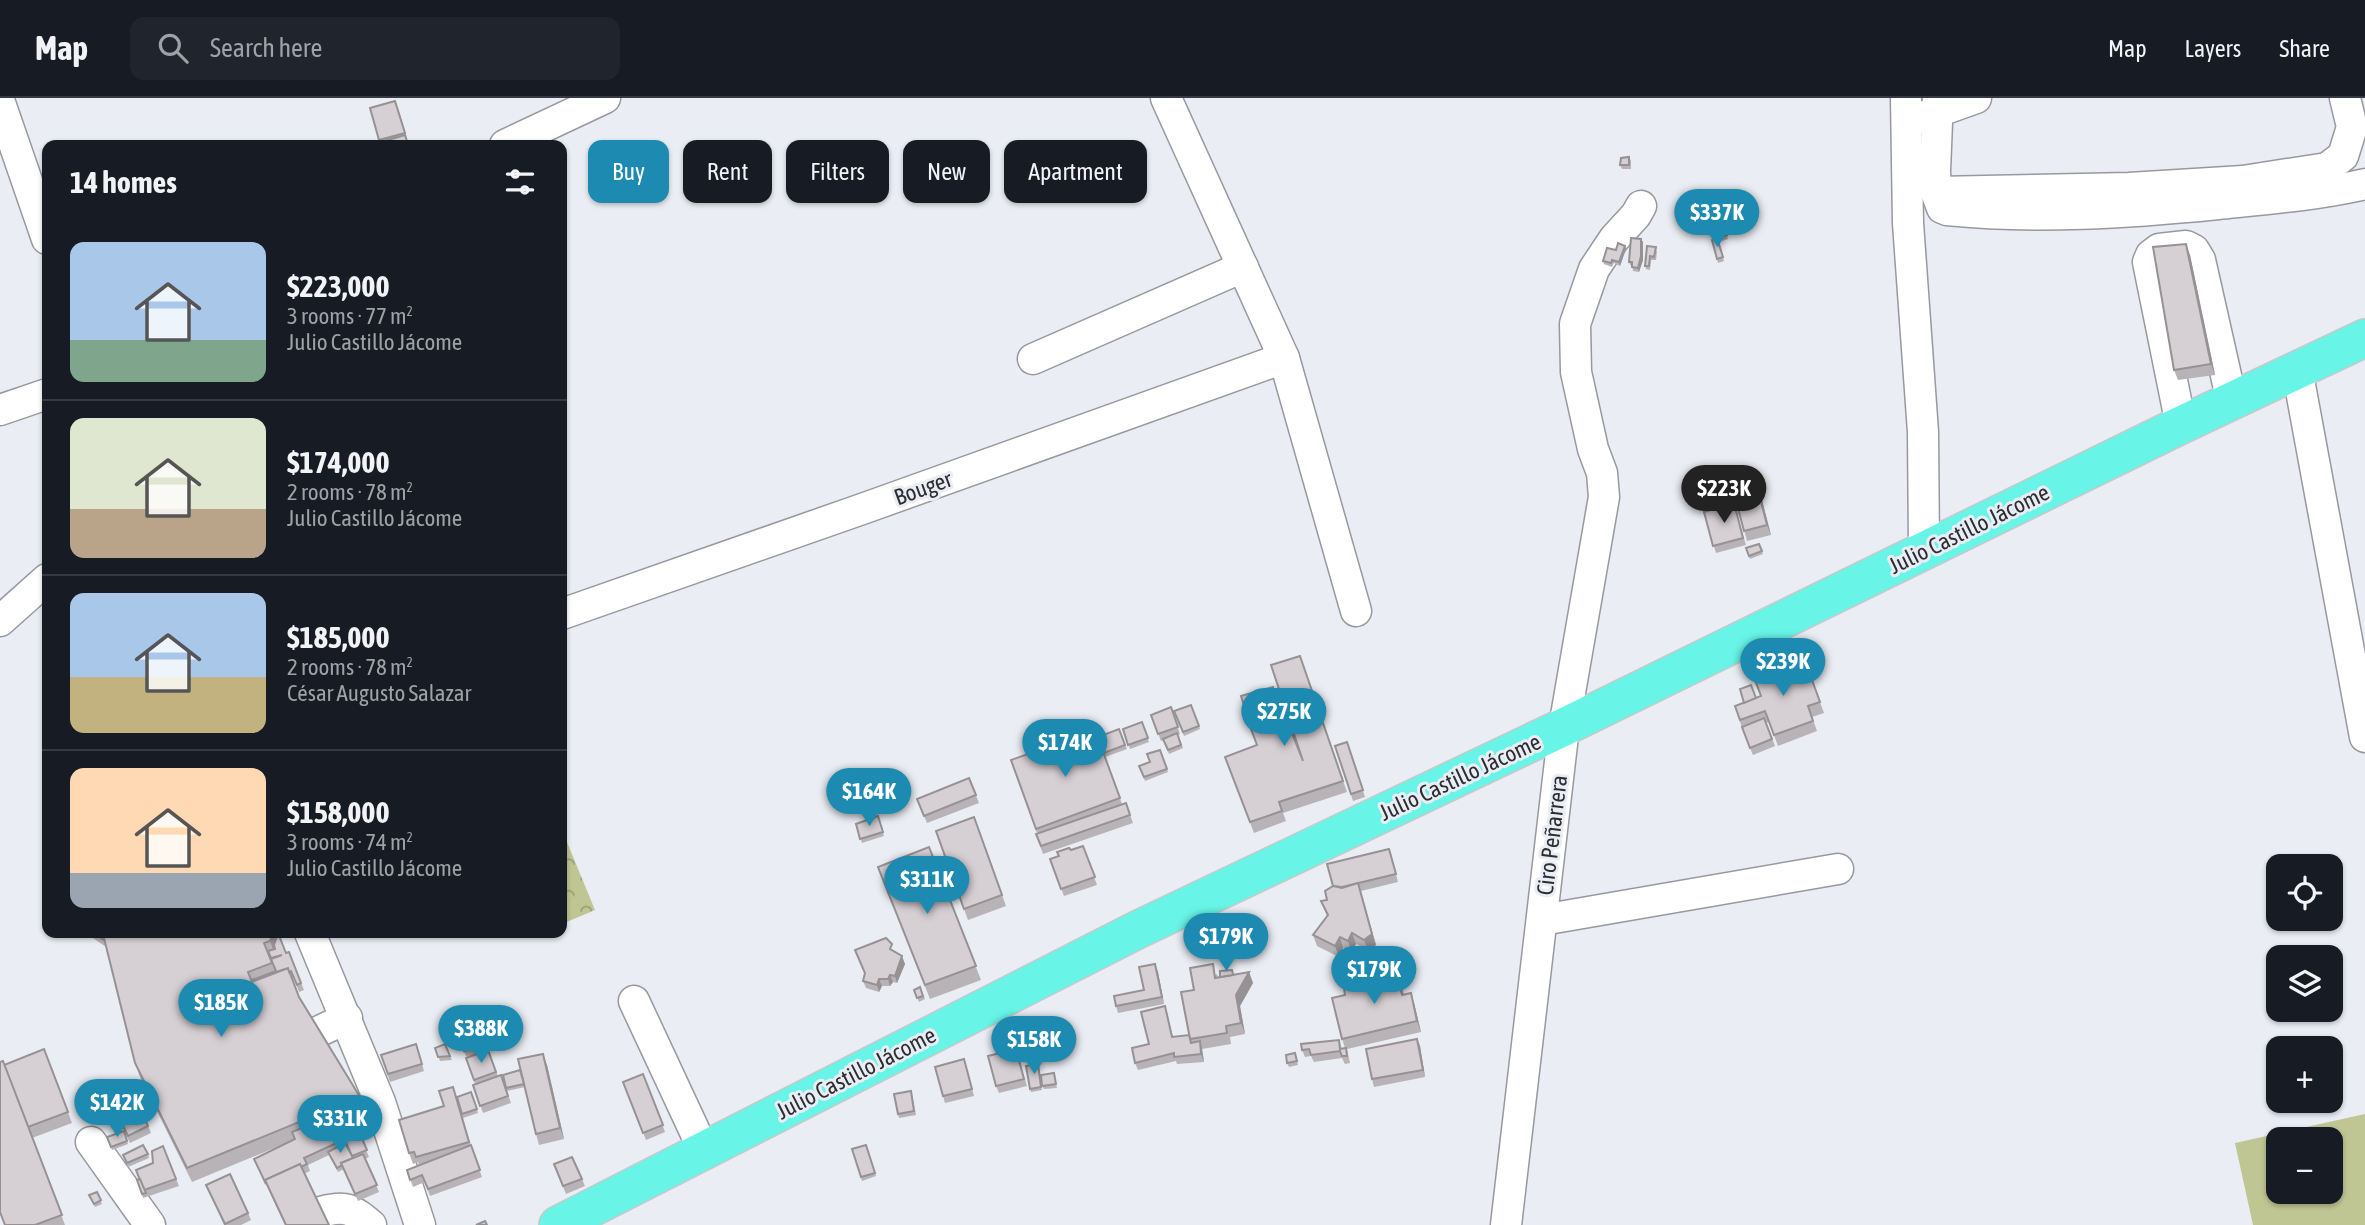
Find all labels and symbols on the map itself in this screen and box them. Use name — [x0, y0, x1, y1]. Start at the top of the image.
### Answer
pin: $337K — [1668, 190, 1766, 249]
street label: Bouger — [891, 465, 957, 510]
pin: $223K — [1675, 466, 1773, 525]
street label: Julio Castillo Jácome — [1885, 479, 2053, 579]
pin: $239K — [1734, 638, 1832, 698]
pin: $275K — [1235, 688, 1333, 748]
pin: $174K — [1016, 720, 1114, 779]
street label: Julio Castillo Jácome — [1375, 728, 1545, 826]
pin: $164K — [820, 768, 918, 828]
street label: Ciro Peñarrera — [1532, 773, 1572, 897]
pin: $311K — [878, 856, 976, 916]
pin: $179K — [1177, 914, 1275, 973]
pin: $179K — [1325, 946, 1423, 1006]
pin: $185K — [172, 979, 270, 1039]
pin: $388K — [432, 1006, 530, 1065]
pin: $158K — [985, 1016, 1083, 1076]
street label: Julio Castillo Jácome — [772, 1022, 940, 1124]
pin: $142K — [68, 1080, 166, 1139]
pin: $331K — [291, 1096, 389, 1155]

